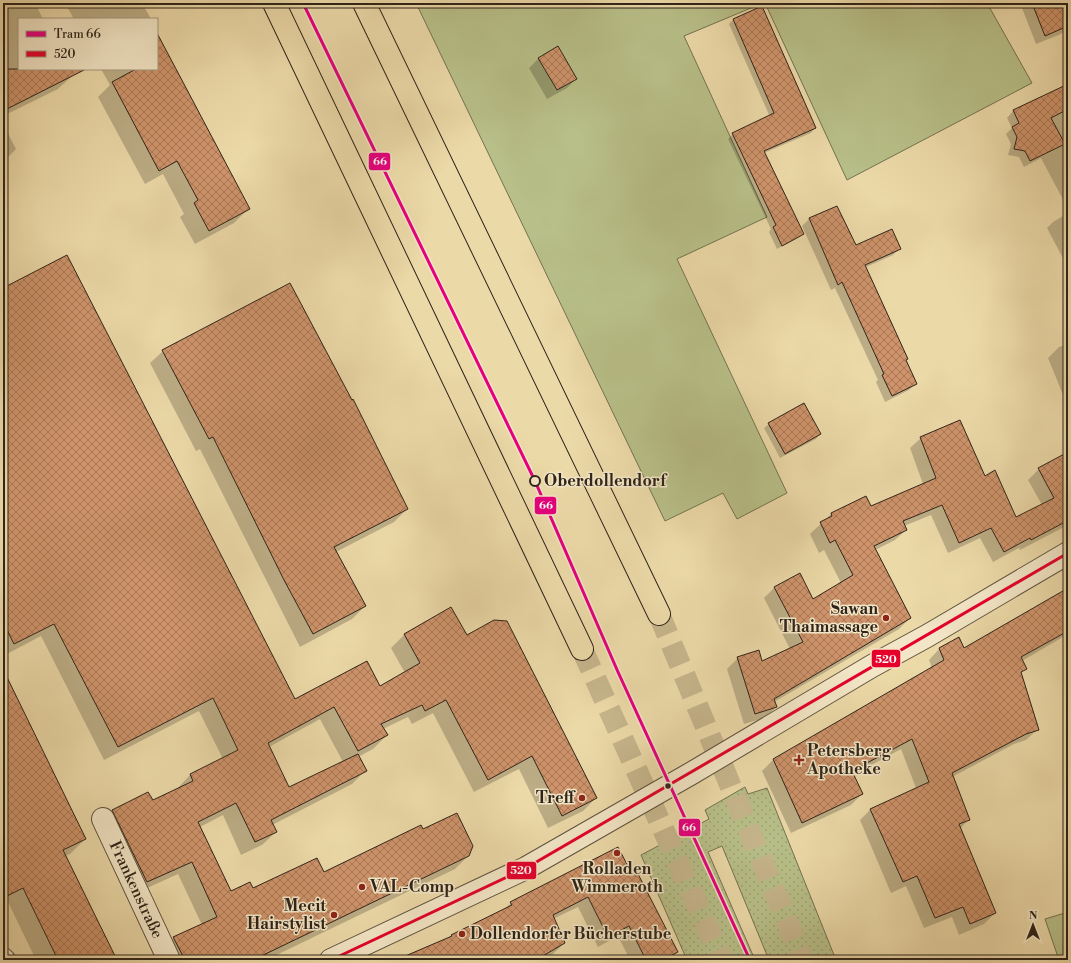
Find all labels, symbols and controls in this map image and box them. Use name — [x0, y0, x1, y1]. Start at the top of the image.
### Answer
legend — [18, 18, 158, 70]
text: Tram 66 — [54, 27, 101, 42]
text: 520 — [54, 47, 75, 62]
line badge: 66 — [368, 152, 391, 171]
text: 66 — [373, 155, 387, 169]
place label: Oberdollendorf — [544, 471, 668, 491]
marker: Oberdollendorf — [529, 475, 541, 487]
line badge: 66 — [534, 496, 557, 515]
text: 66 — [539, 499, 553, 513]
place label: Sawan Thaimassage — [780, 599, 878, 637]
marker: Sawan Thaimassage — [881, 613, 891, 623]
line badge: 520 — [871, 649, 901, 668]
text: 520 — [875, 653, 897, 667]
place label: Petersberg Apotheke — [806, 741, 892, 779]
marker: Petersberg Apotheke — [794, 755, 804, 765]
unlabelled marker — [663, 781, 673, 791]
place label: Treff — [536, 788, 576, 808]
marker: Treff — [577, 793, 587, 803]
line badge: 66 — [678, 818, 701, 837]
text: 66 — [682, 821, 696, 835]
street label: Frankenstraße — [105, 838, 168, 942]
marker: Rolladen Wimmeroth — [612, 848, 622, 858]
place label: Rolladen Wimmeroth — [570, 859, 663, 897]
line badge: 520 — [506, 861, 537, 880]
text: 520 — [510, 864, 532, 878]
place label: VAL-Comp — [369, 877, 454, 897]
marker: VAL-Comp — [357, 882, 367, 892]
place label: Mecit Hairstylist — [247, 896, 326, 934]
north arrow — [1013, 905, 1053, 945]
text: N — [1029, 909, 1038, 923]
marker: Mecit Hairstylist — [329, 910, 339, 920]
place label: Dollendorfer Bücherstube — [470, 924, 672, 944]
marker: Dollendorfer Bücherstube — [457, 929, 467, 939]

